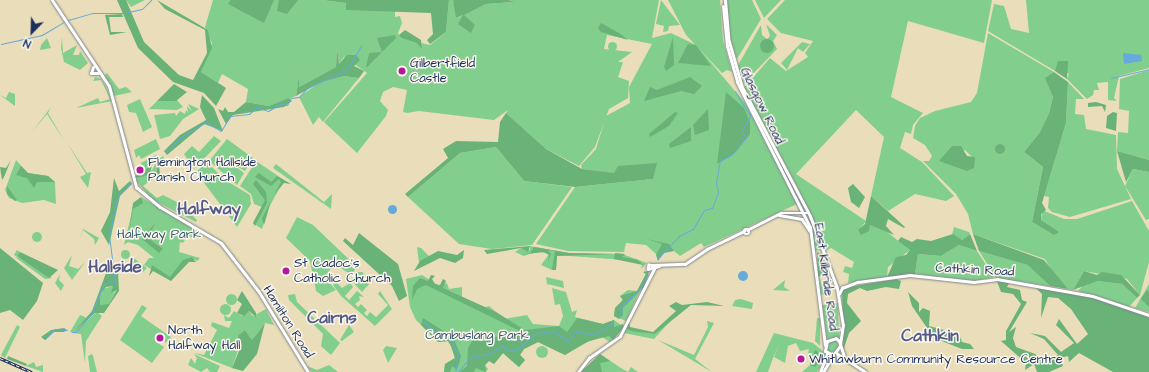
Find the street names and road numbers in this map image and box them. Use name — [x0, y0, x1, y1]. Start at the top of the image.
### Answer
street label: Glasgow Road — [737, 65, 787, 147]
street label: East Kilbride Road — [811, 222, 841, 332]
street label: Cathkin Road — [935, 260, 1015, 280]
street label: Hamilton Road — [259, 283, 317, 361]

